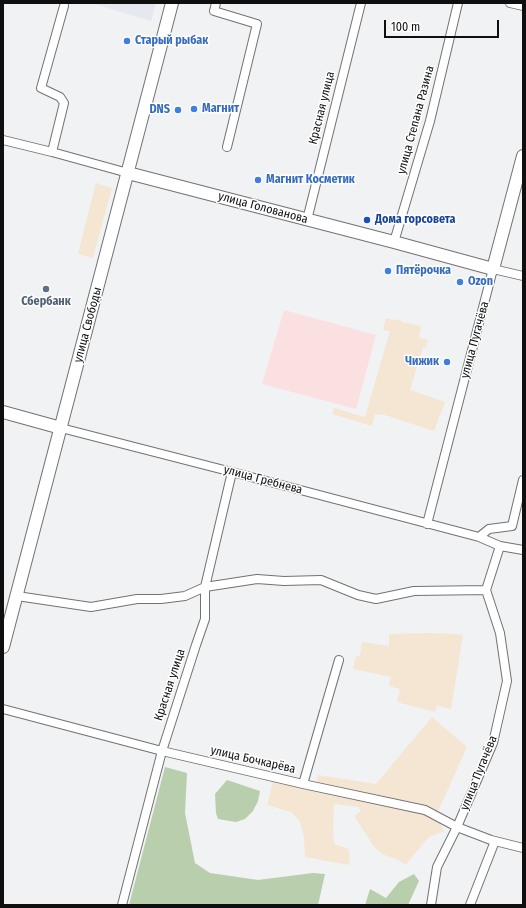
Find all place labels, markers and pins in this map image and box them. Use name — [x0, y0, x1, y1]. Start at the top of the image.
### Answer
place label: Старый рыбак — [135, 34, 208, 48]
marker: Старый рыбак — [122, 36, 132, 46]
place label: Магнит — [202, 102, 239, 116]
place label: DNS — [149, 103, 170, 117]
marker: Магнит — [189, 104, 199, 114]
marker: DNS — [173, 105, 183, 115]
place label: Магнит Косметик — [266, 173, 355, 187]
marker: Магнит Косметик — [253, 175, 263, 185]
place label: Дома горсовета — [375, 213, 455, 227]
marker: Дома горсовета — [362, 215, 372, 225]
place label: Пятёрочка — [396, 264, 451, 278]
marker: Пятёрочка — [383, 266, 393, 276]
place label: Ozon — [468, 275, 493, 289]
marker: Ozon — [455, 277, 465, 287]
marker: Сбербанк — [41, 284, 51, 294]
place label: Сбербанк — [21, 295, 71, 309]
place label: Чижик — [405, 355, 439, 369]
marker: Чижик — [442, 357, 452, 367]

